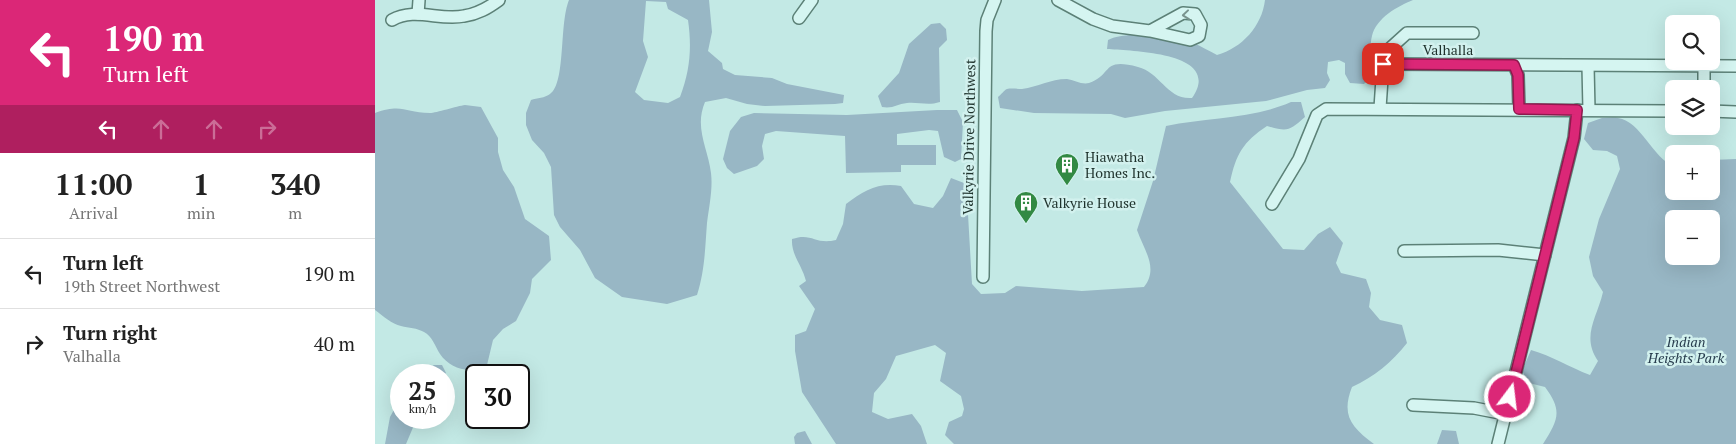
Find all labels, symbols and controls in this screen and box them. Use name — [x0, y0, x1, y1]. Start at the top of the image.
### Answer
one-way arrow — [1182, 9, 1190, 20]
text: 190 m — [103, 15, 204, 61]
map controls — [1665, 15, 1720, 265]
button: search — [1665, 15, 1720, 70]
icon: left — [20, 20, 85, 85]
street label: Valhalla — [1423, 40, 1473, 59]
pin — [1362, 43, 1404, 85]
icon: arrive — [1369, 50, 1397, 78]
street label: Valkyrie Drive Northwest — [958, 58, 979, 215]
text: Turn left — [103, 59, 189, 88]
button: layers — [1665, 80, 1720, 135]
icon: left — [94, 115, 122, 143]
icon: ahead — [147, 115, 175, 143]
icon: ahead — [200, 115, 228, 143]
icon: right — [253, 115, 281, 143]
button: + — [1665, 145, 1720, 200]
place label: Hiawatha Homes Inc. — [1085, 147, 1155, 182]
building icon: Hiawatha Homes Inc. — [1054, 152, 1080, 186]
text: 11:00 — [54, 164, 133, 204]
text: 1 — [193, 164, 210, 204]
text: 340 — [270, 164, 321, 204]
building icon: Valkyrie House — [1013, 190, 1039, 224]
place label: Valkyrie House — [1043, 193, 1136, 212]
text: Arrival — [69, 202, 118, 224]
text: min — [187, 202, 215, 224]
text: m — [288, 202, 302, 224]
button: − — [1665, 210, 1720, 265]
text: Turn left — [63, 250, 144, 275]
icon: left — [20, 260, 48, 288]
text: 190 m — [304, 261, 355, 286]
text: 19th Street Northwest — [63, 275, 220, 297]
text: Turn right — [63, 320, 157, 345]
icon: right — [20, 330, 48, 358]
text: 40 m — [314, 331, 355, 356]
park label: Indian Heights Park — [1647, 332, 1724, 367]
text: Valhalla — [63, 345, 121, 367]
speed limit sign: 30 — [465, 364, 530, 429]
position arrow — [1483, 370, 1535, 422]
text: 25 — [408, 374, 437, 407]
text: km/h — [409, 401, 436, 416]

